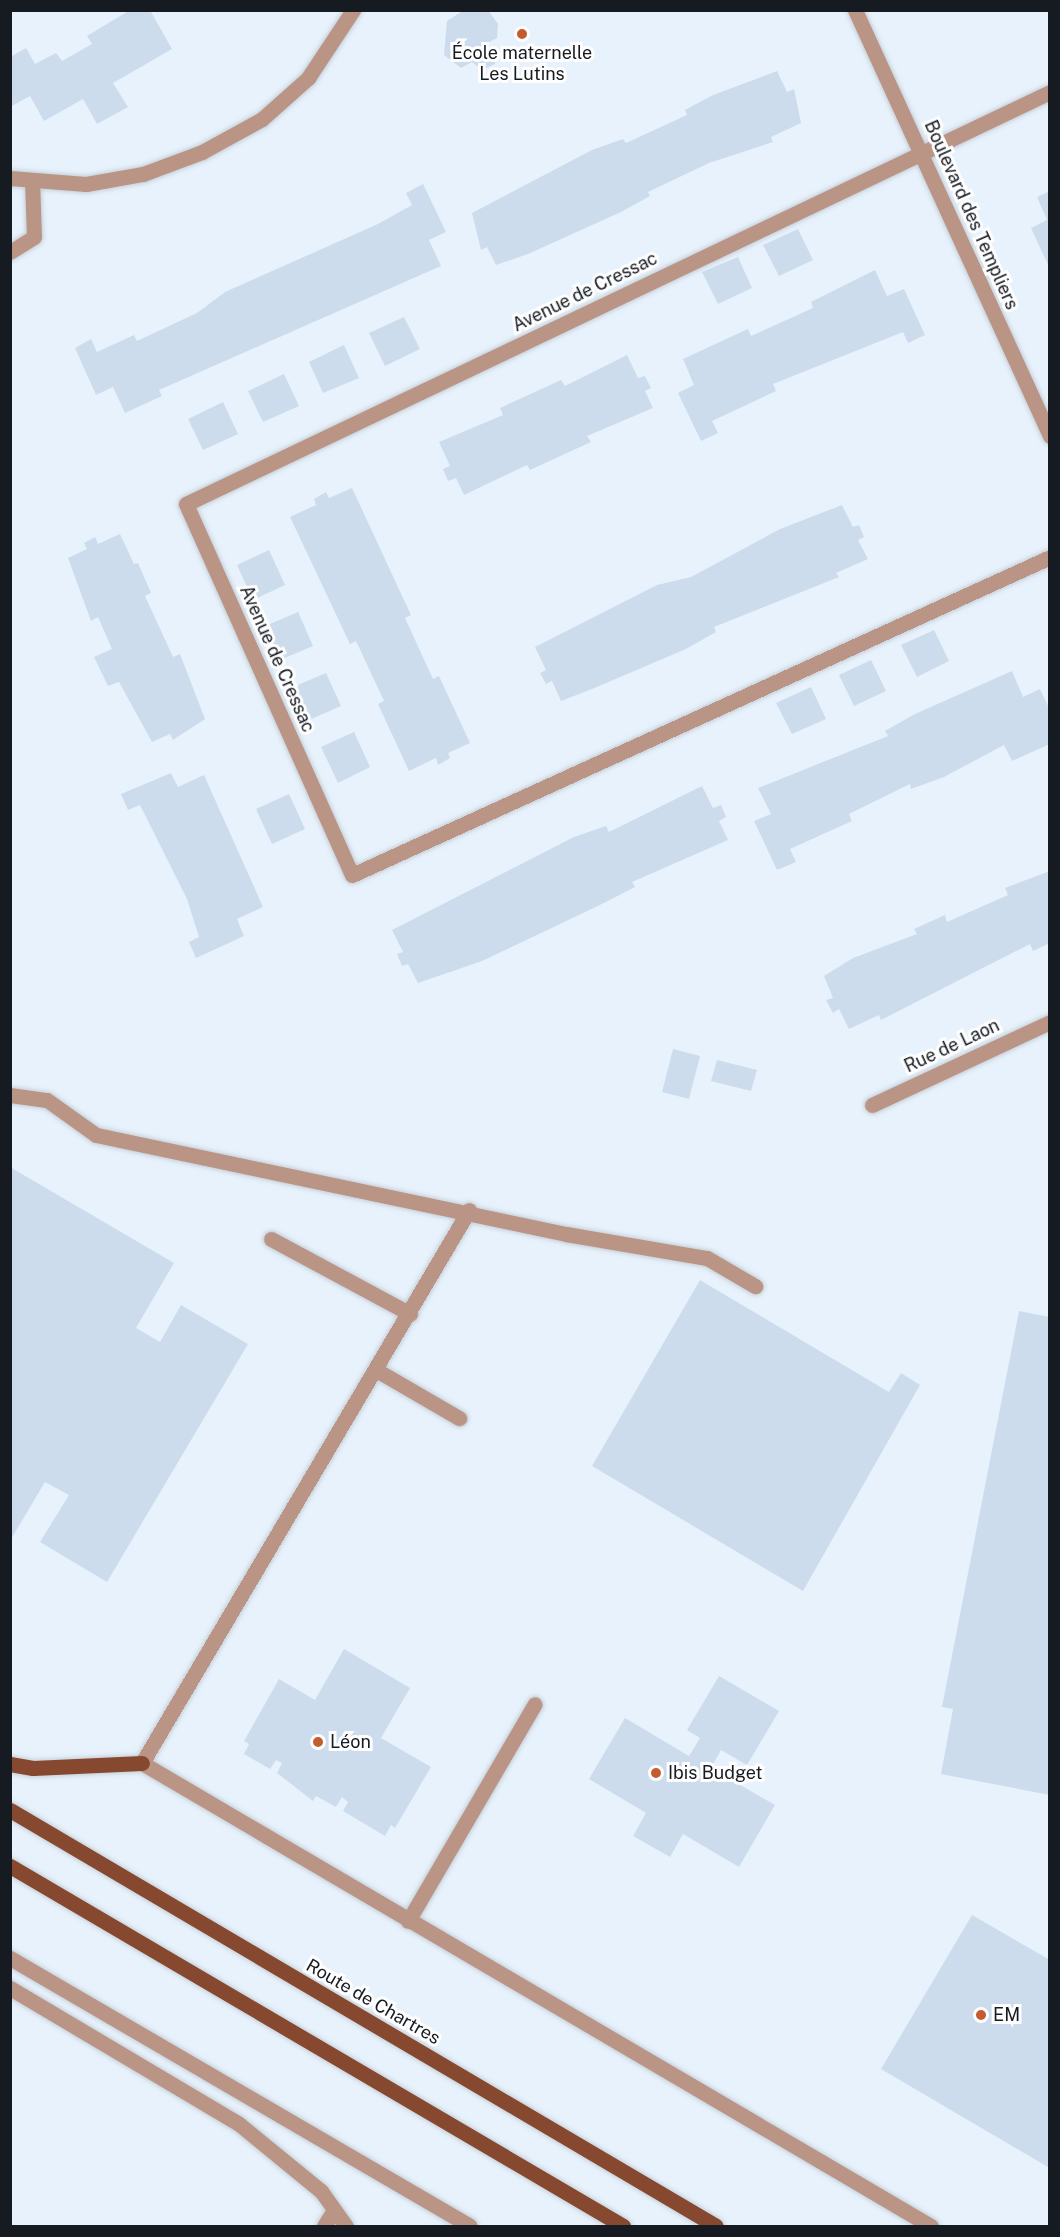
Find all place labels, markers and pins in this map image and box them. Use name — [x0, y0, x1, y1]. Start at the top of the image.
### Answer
marker: École maternelle Les Lutins — [515, 27, 529, 41]
place label: École maternelle Les Lutins — [452, 43, 592, 86]
place label: Léon — [330, 1731, 371, 1753]
marker: Léon — [311, 1735, 325, 1749]
place label: Ibis Budget — [668, 1762, 763, 1784]
marker: Ibis Budget — [649, 1766, 663, 1780]
place label: EM — [993, 2004, 1020, 2026]
marker: EM — [974, 2008, 988, 2022]

